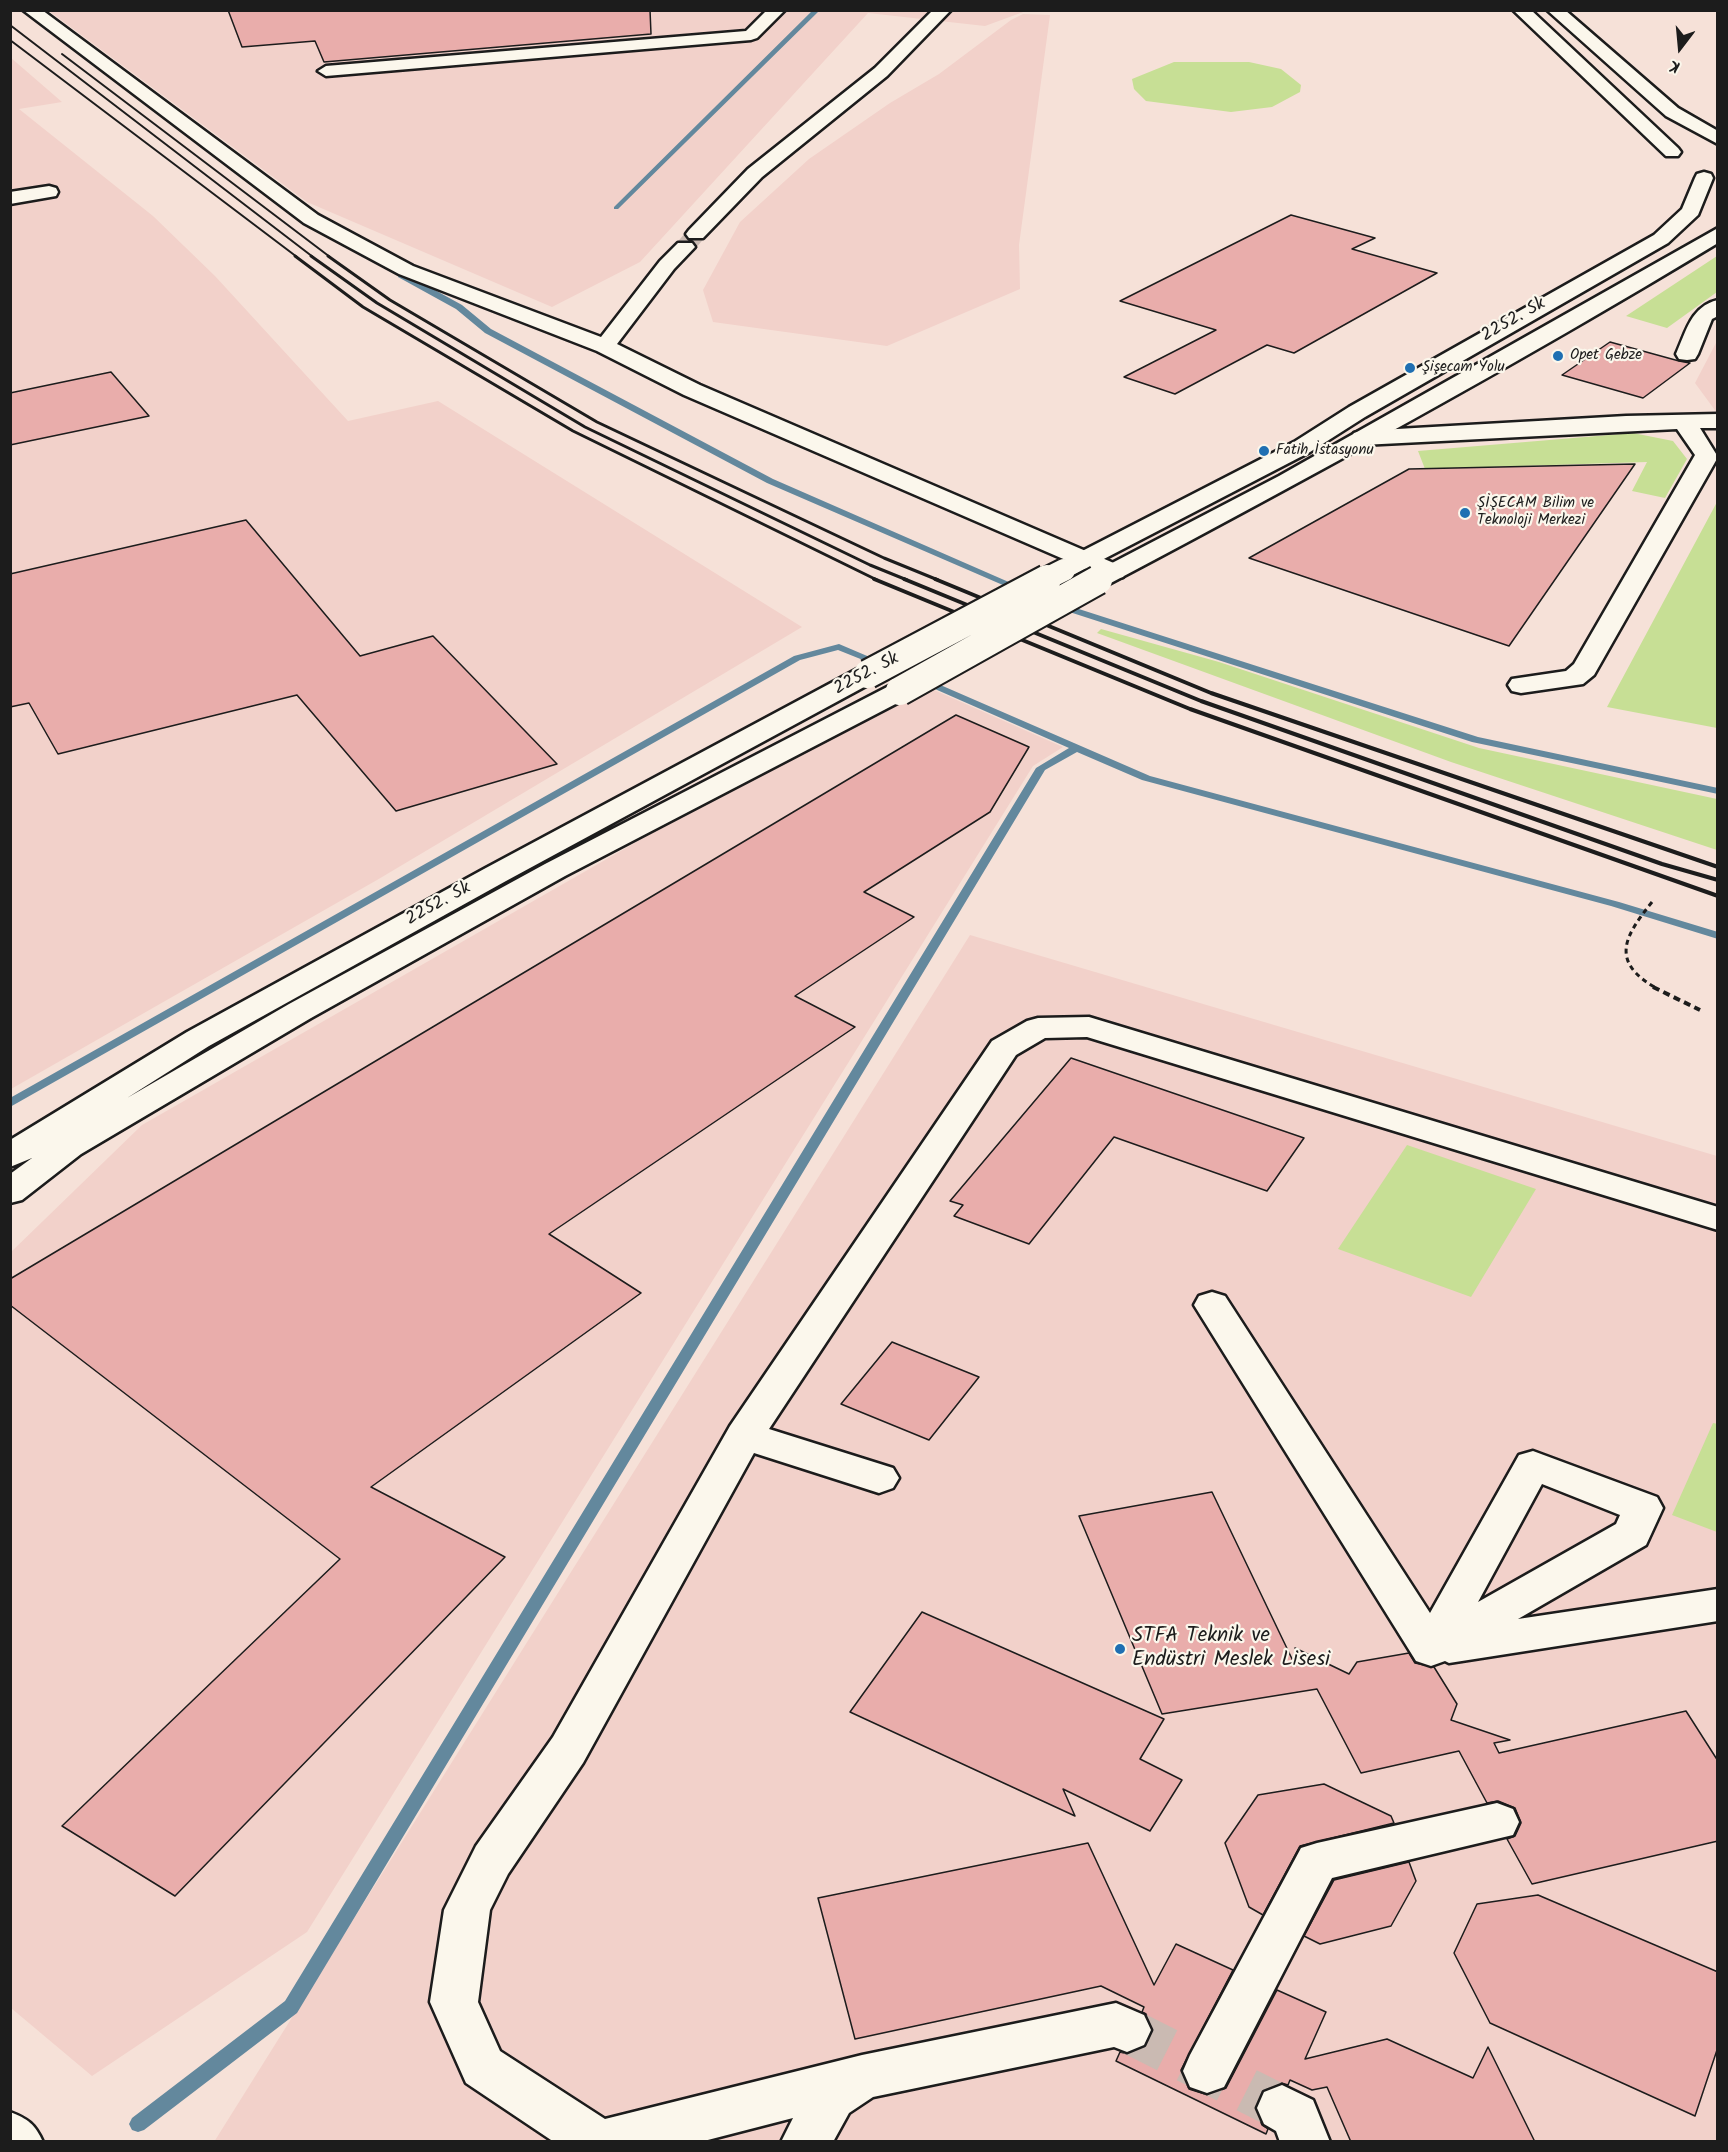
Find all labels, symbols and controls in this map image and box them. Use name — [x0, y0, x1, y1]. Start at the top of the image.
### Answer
north arrow — [1650, 18, 1710, 78]
text: K — [1667, 52, 1683, 79]
street label: 2252. Sk — [1478, 294, 1550, 348]
place label: Opet Gebze — [1570, 347, 1642, 365]
marker: Opet Gebze — [1551, 349, 1565, 363]
place label: Şişecam Yolu — [1422, 359, 1505, 377]
marker: Şişecam Yolu — [1403, 361, 1417, 375]
place label: Fatih İstasyonu — [1276, 442, 1374, 460]
marker: Fatih İstasyonu — [1257, 444, 1271, 458]
place label: ŞİŞECAM Bilim ve Teknoloji Merkezi — [1477, 495, 1594, 530]
marker: ŞİŞECAM Bilim ve Teknoloji Merkezi — [1458, 506, 1472, 520]
street label: 2252. Sk — [831, 649, 903, 701]
street label: 2252. Sk — [403, 878, 475, 932]
place label: STFA Teknik ve Endüstri Meslek Lisesi — [1132, 1624, 1330, 1674]
marker: STFA Teknik ve Endüstri Meslek Lisesi — [1113, 1642, 1127, 1656]

